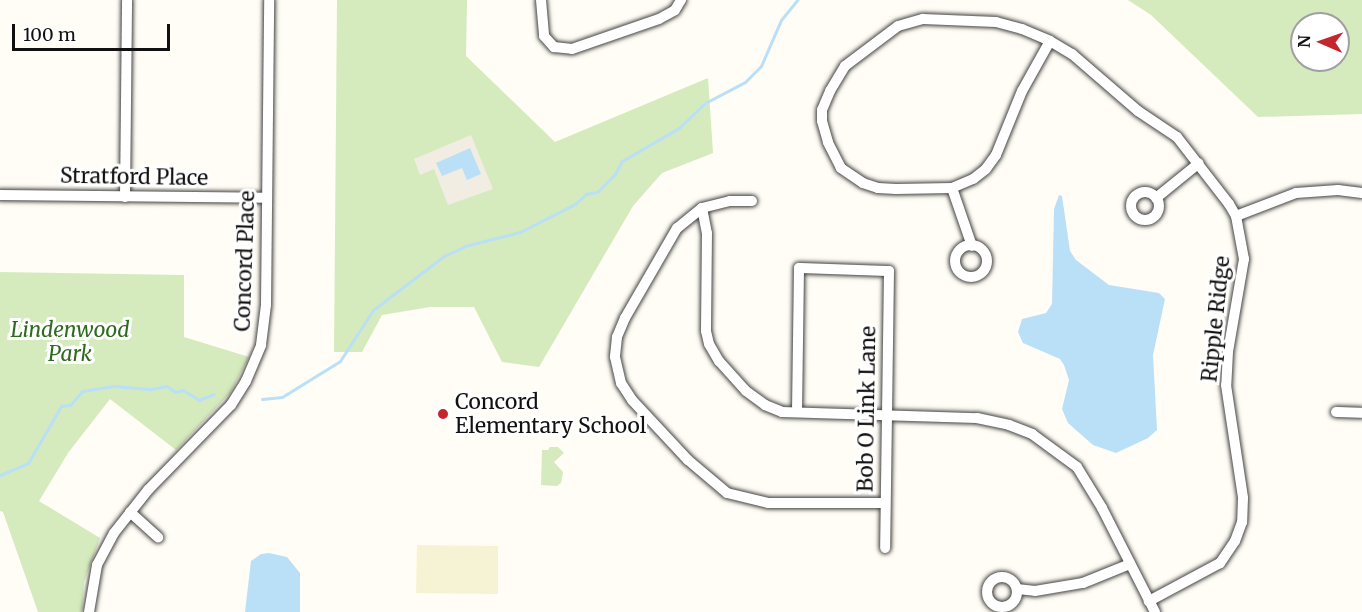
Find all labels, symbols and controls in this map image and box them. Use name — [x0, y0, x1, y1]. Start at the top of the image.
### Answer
scale bar — [15, 12, 172, 50]
north arrow — [1290, 12, 1350, 72]
text: 100 m — [23, 23, 76, 46]
text: N — [1294, 35, 1314, 48]
street label: Stratford Place — [60, 163, 208, 191]
street label: Concord Place — [230, 190, 260, 332]
street label: Ripple Ridge — [1197, 255, 1235, 383]
park label: Lindenwood Park — [10, 317, 130, 367]
street label: Bob O Link Lane — [853, 326, 881, 492]
place label: Concord Elementary School — [455, 389, 646, 439]
marker: Concord Elementary School — [436, 407, 450, 421]

